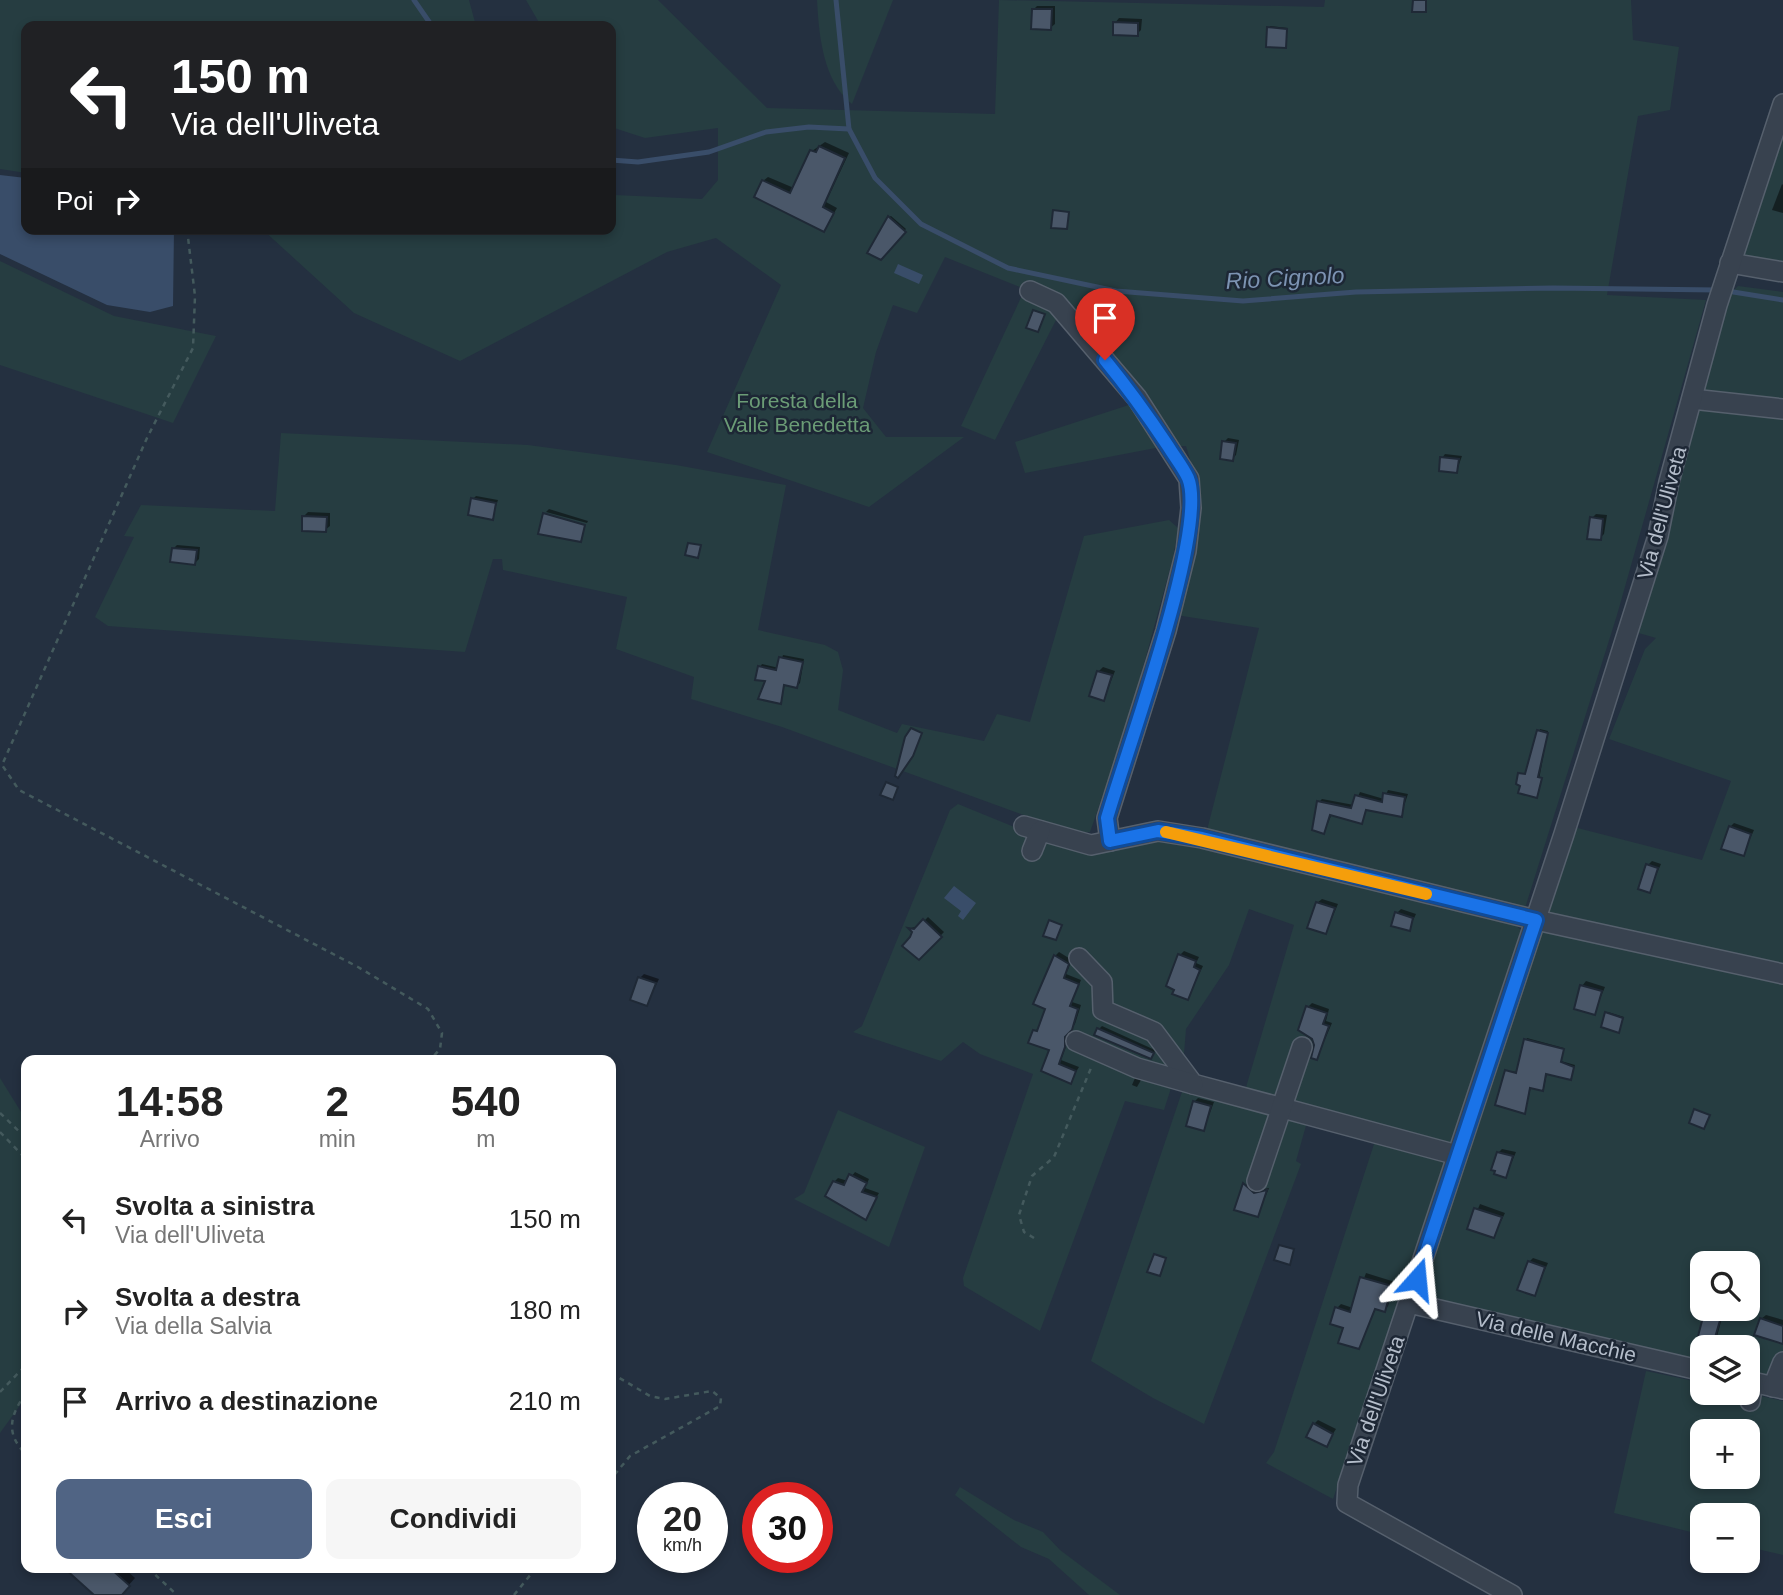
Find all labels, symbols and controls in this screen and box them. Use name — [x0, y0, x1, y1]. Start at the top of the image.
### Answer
icon: left — [56, 49, 147, 140]
text: 150 m — [171, 49, 310, 103]
text: Via dell'Uliveta — [171, 106, 379, 142]
icon: right — [108, 182, 146, 220]
text: Poi — [56, 186, 94, 216]
water label: Rio Cignolo — [1225, 262, 1345, 294]
pin — [1075, 288, 1135, 360]
icon: arrive — [1086, 299, 1124, 337]
park label: Foresta della Valle Benedetta — [724, 389, 871, 436]
street label: Via dell'Uliveta — [1633, 444, 1690, 582]
text: 14:58 — [116, 1078, 224, 1125]
text: 2 — [325, 1078, 349, 1125]
text: 540 — [451, 1078, 521, 1125]
text: Arrivo — [140, 1126, 200, 1152]
text: min — [319, 1126, 356, 1152]
text: m — [476, 1126, 495, 1152]
text: Svolta a sinistra — [115, 1191, 314, 1221]
icon: left — [56, 1201, 94, 1239]
text: 150 m — [509, 1204, 581, 1234]
text: Via dell'Uliveta — [115, 1222, 265, 1248]
position arrow — [1380, 1242, 1454, 1316]
map controls — [1690, 1251, 1760, 1573]
button: search — [1690, 1251, 1760, 1321]
text: Svolta a destra — [115, 1282, 300, 1312]
icon: right — [56, 1292, 94, 1330]
text: 180 m — [509, 1295, 581, 1325]
street label: Via delle Macchie — [1474, 1307, 1639, 1366]
text: Via della Salvia — [115, 1313, 272, 1339]
street label: Via dell'Uliveta — [1342, 1332, 1409, 1469]
button: layers — [1690, 1335, 1760, 1405]
icon: arrive — [56, 1383, 94, 1421]
text: Arrivo a destinazione — [115, 1386, 378, 1416]
text: 210 m — [509, 1386, 581, 1416]
button: + — [1690, 1419, 1760, 1489]
button: Esci — [56, 1479, 312, 1559]
button: Condividi — [326, 1479, 581, 1559]
speed limit sign: 30 — [742, 1482, 833, 1573]
text: 20 — [663, 1499, 702, 1538]
button: − — [1690, 1503, 1760, 1573]
text: km/h — [663, 1535, 702, 1555]

